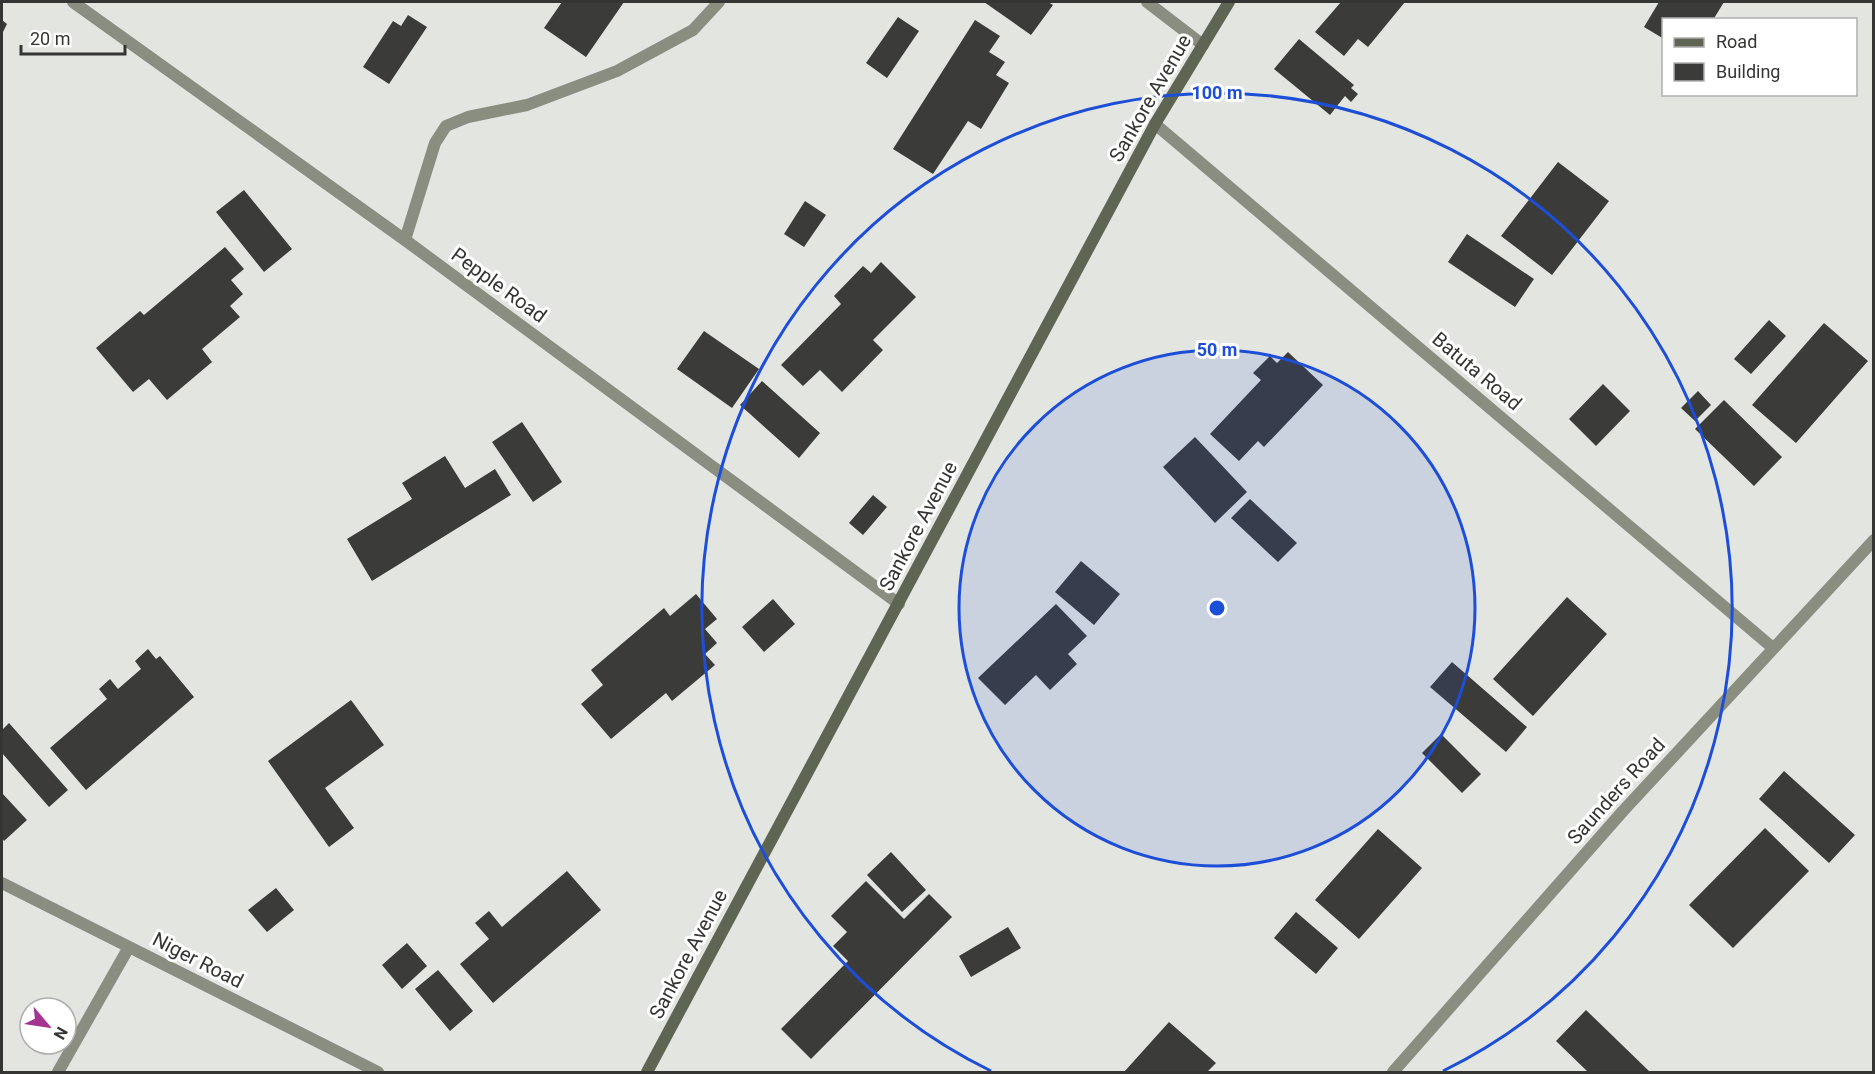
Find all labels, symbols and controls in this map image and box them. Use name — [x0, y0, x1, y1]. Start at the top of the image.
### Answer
scale bar — [21, 18, 124, 56]
legend — [1662, 18, 1857, 96]
text: 20 m — [30, 28, 70, 49]
street label: Sankore Avenue — [1104, 30, 1196, 166]
text: Road — [1716, 31, 1757, 52]
text: Building — [1716, 61, 1780, 82]
text: 100 m — [1191, 82, 1243, 103]
street label: Pepple Road — [447, 242, 551, 328]
street label: Batuta Road — [1427, 327, 1527, 415]
text: 50 m — [1197, 339, 1237, 360]
street label: Sankore Avenue — [874, 457, 962, 595]
centre of rings — [1207, 598, 1227, 618]
street label: Saunders Road — [1562, 733, 1670, 849]
street label: Sankore Avenue — [644, 885, 732, 1023]
street label: Niger Road — [149, 927, 247, 993]
north arrow — [18, 996, 78, 1056]
text: N — [50, 1023, 72, 1043]

